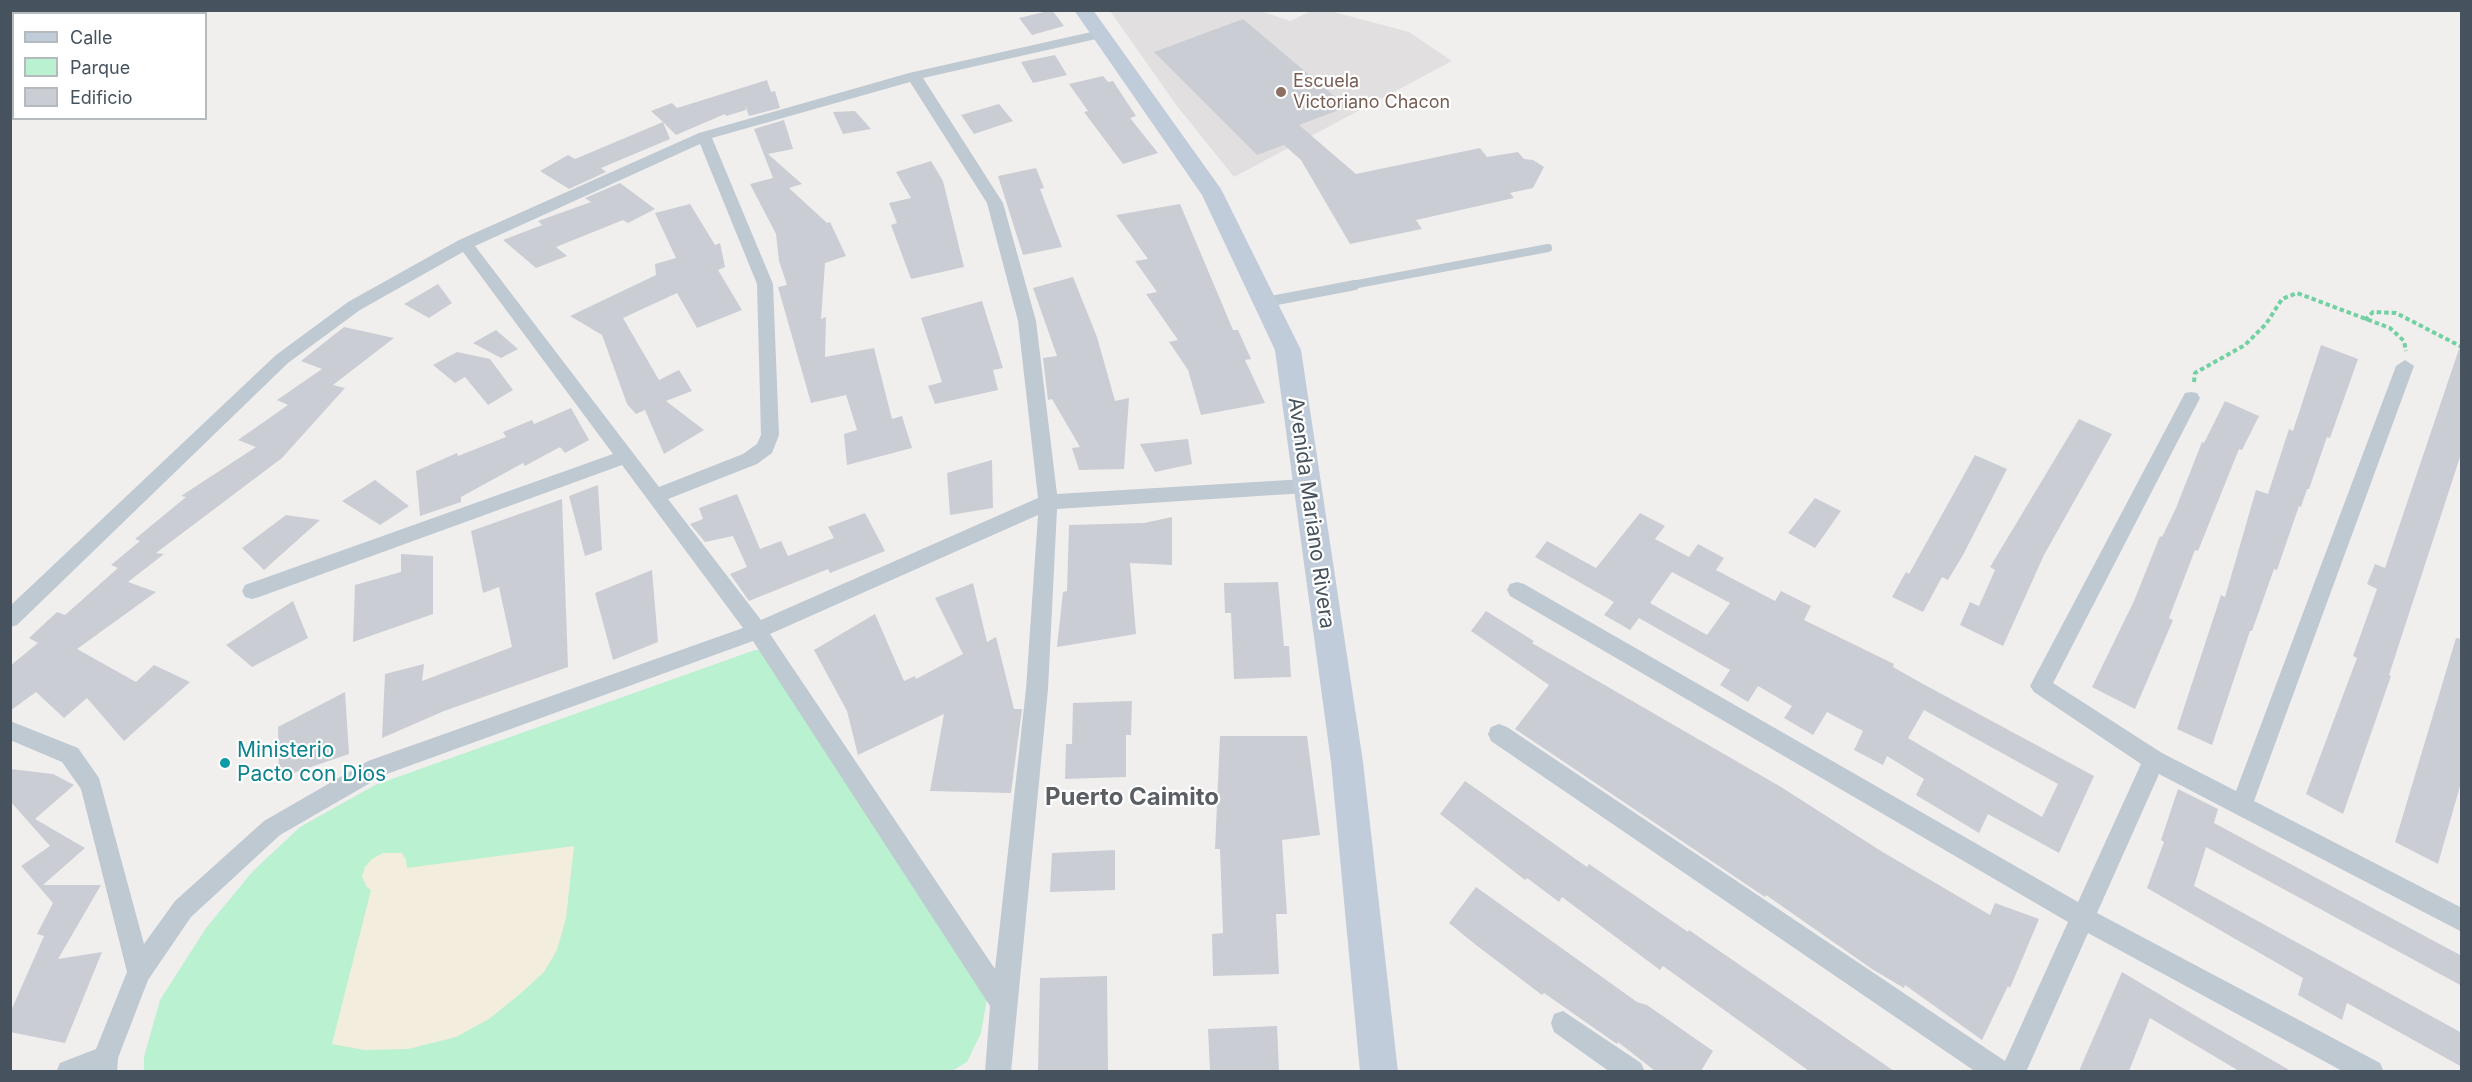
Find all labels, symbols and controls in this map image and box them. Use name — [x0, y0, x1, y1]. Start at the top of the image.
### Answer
legend — [12, 12, 207, 120]
text: Calle — [70, 27, 112, 48]
text: Parque — [70, 57, 130, 78]
place label: Escuela Victoriano Chacon — [1293, 71, 1450, 113]
marker: Escuela Victoriano Chacon — [1274, 85, 1288, 99]
text: Edificio — [70, 87, 133, 108]
street label: Avenida Mariano Rivera — [1282, 396, 1340, 630]
place label: Ministerio Pacto con Dios — [237, 738, 386, 788]
marker: Ministerio Pacto con Dios — [218, 756, 232, 770]
district label: Puerto Caimito — [1045, 784, 1219, 812]

